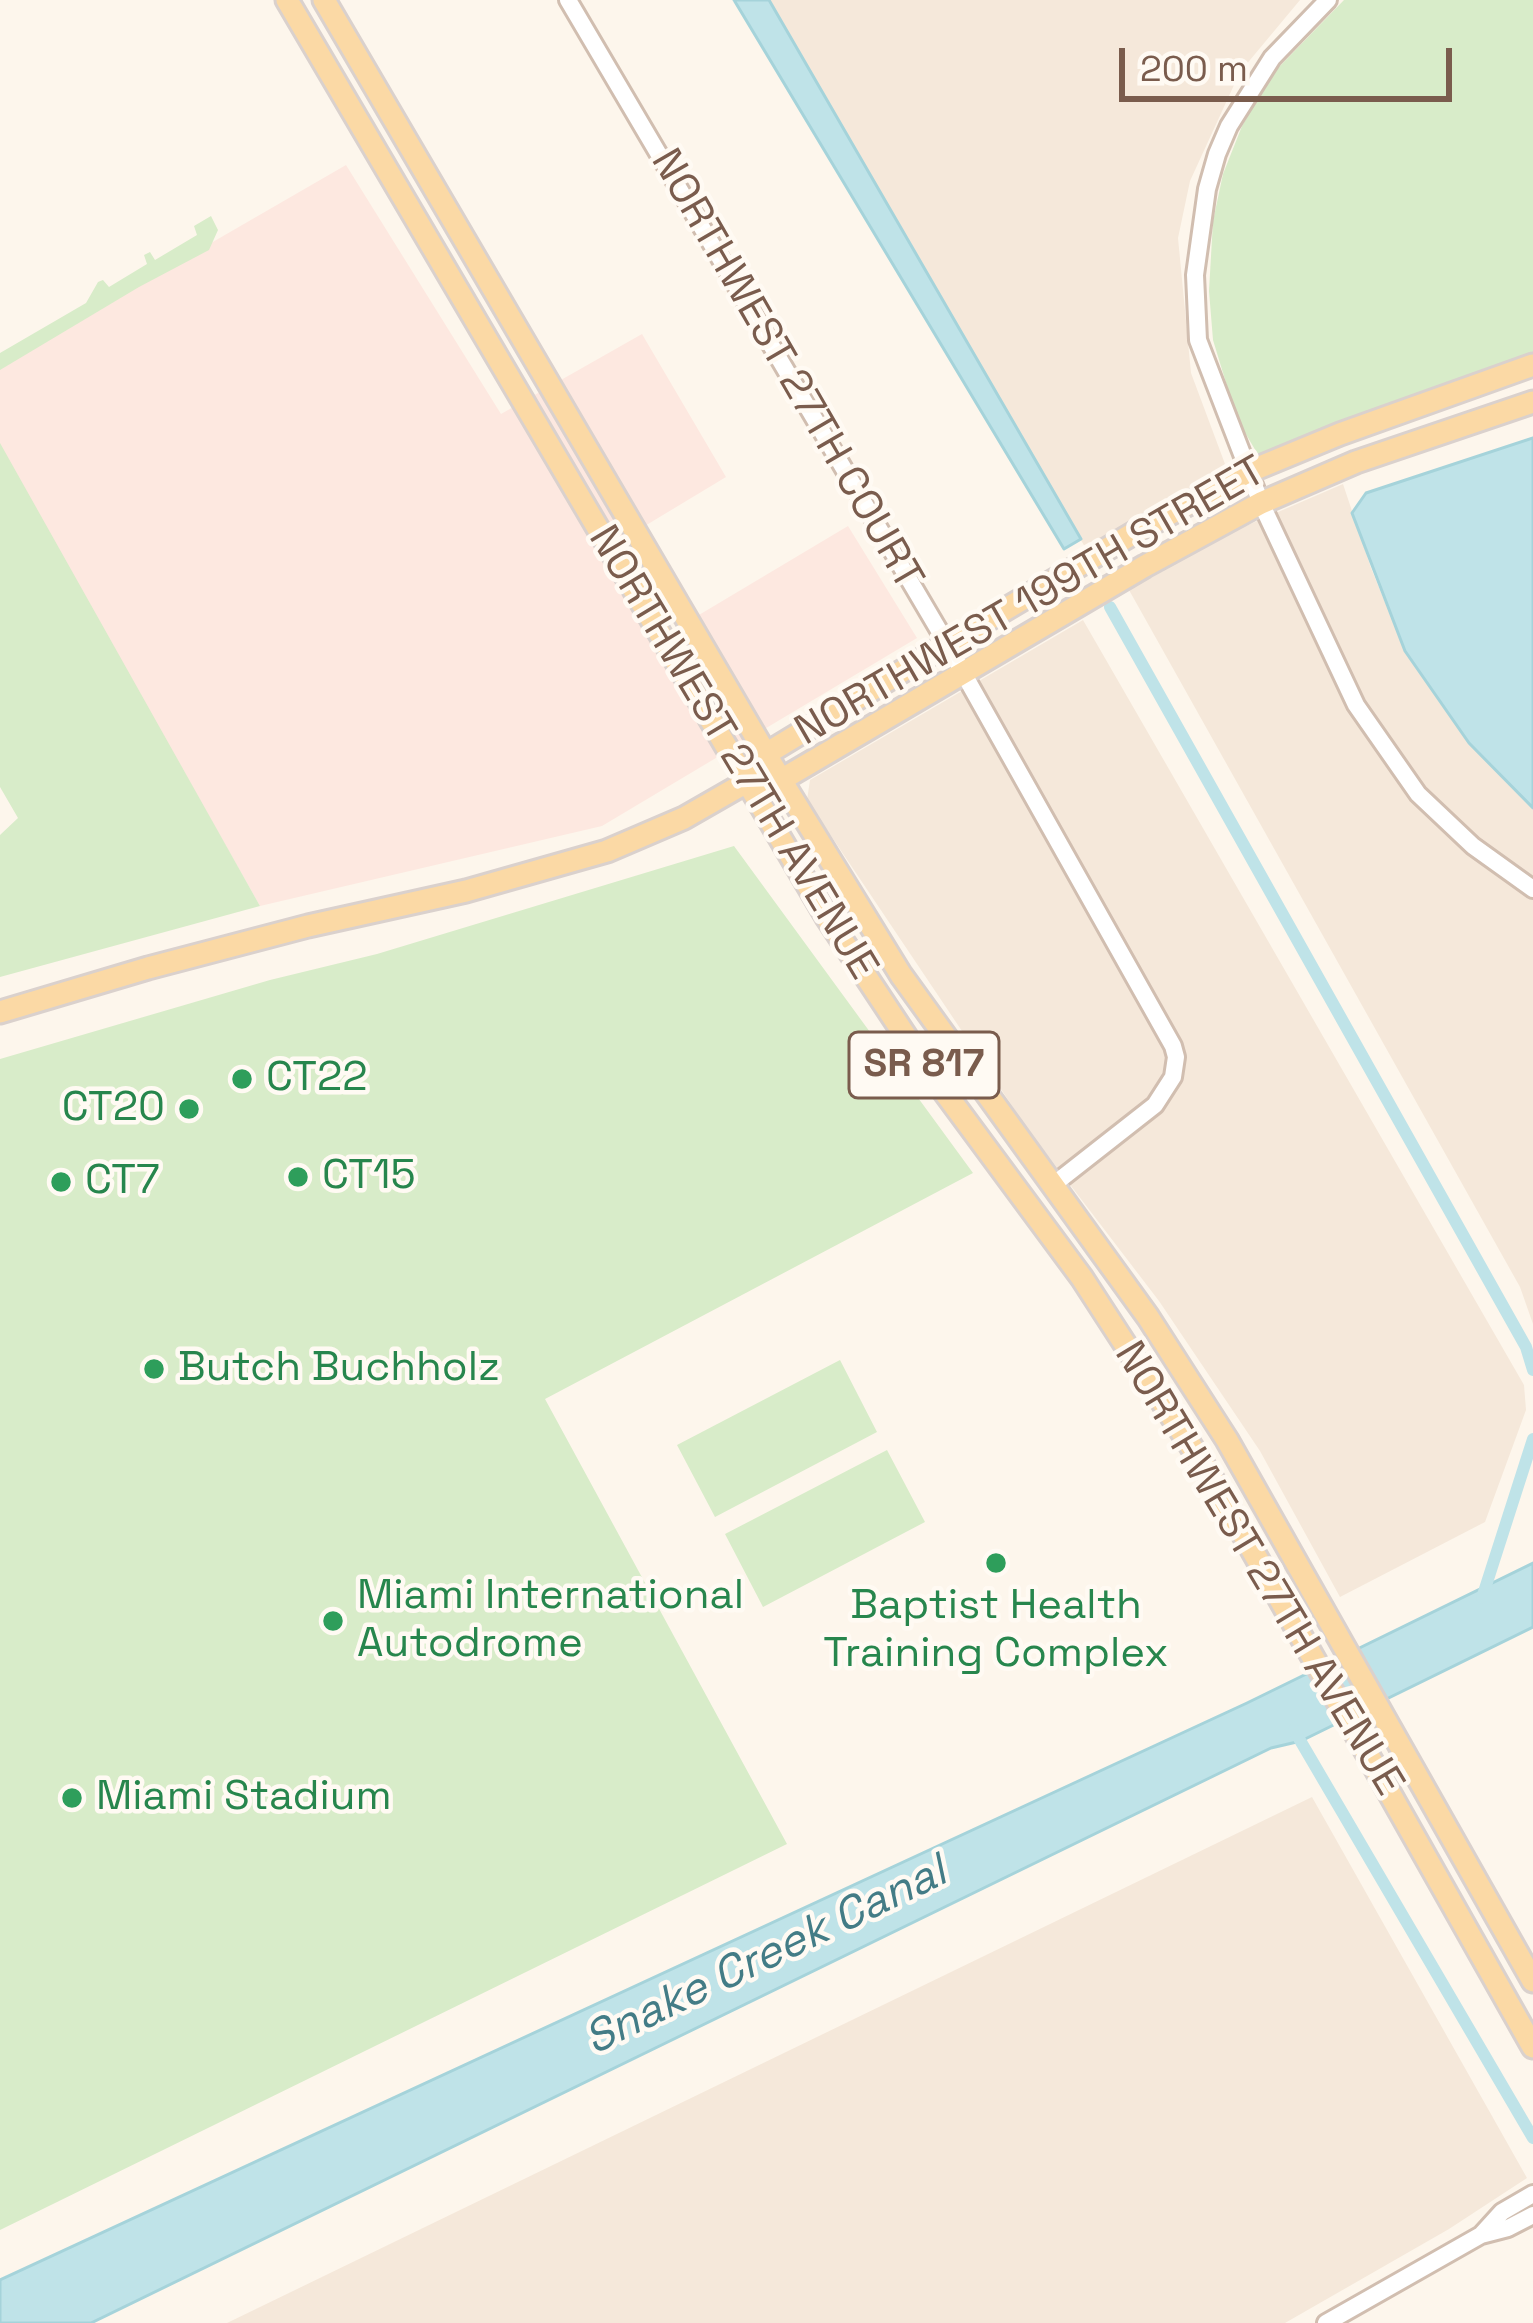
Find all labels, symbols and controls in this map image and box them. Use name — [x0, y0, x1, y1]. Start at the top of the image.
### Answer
scale bar — [1125, 24, 1458, 98]
text: 200 m — [1140, 46, 1248, 92]
street label: NORTHWEST 27TH COURT — [639, 141, 933, 599]
street label: NORTHWEST 199TH STREET — [787, 447, 1275, 757]
street label: NORTHWEST 27TH AVENUE — [577, 517, 887, 989]
road number: SR 817 — [849, 1032, 999, 1098]
place label: CT22 — [266, 1054, 368, 1104]
marker: CT22 — [229, 1066, 255, 1092]
place label: CT20 — [62, 1084, 165, 1134]
marker: CT20 — [176, 1096, 202, 1122]
place label: CT15 — [322, 1152, 416, 1202]
place label: CT7 — [85, 1157, 160, 1207]
marker: CT15 — [285, 1164, 311, 1190]
marker: CT7 — [48, 1169, 74, 1195]
street label: NORTHWEST 27TH AVENUE — [1103, 1333, 1413, 1805]
place label: Butch Buchholz — [178, 1344, 500, 1394]
marker: Butch Buchholz — [141, 1356, 167, 1382]
marker: Baptist Health Training Complex — [983, 1550, 1009, 1576]
place label: Miami International Autodrome — [357, 1572, 744, 1670]
place label: Baptist Health Training Complex — [823, 1582, 1169, 1680]
marker: Miami International Autodrome — [320, 1608, 346, 1634]
place label: Miami Stadium — [96, 1773, 392, 1823]
marker: Miami Stadium — [59, 1785, 85, 1811]
water label: Snake Creek Canal — [576, 1846, 956, 2068]

